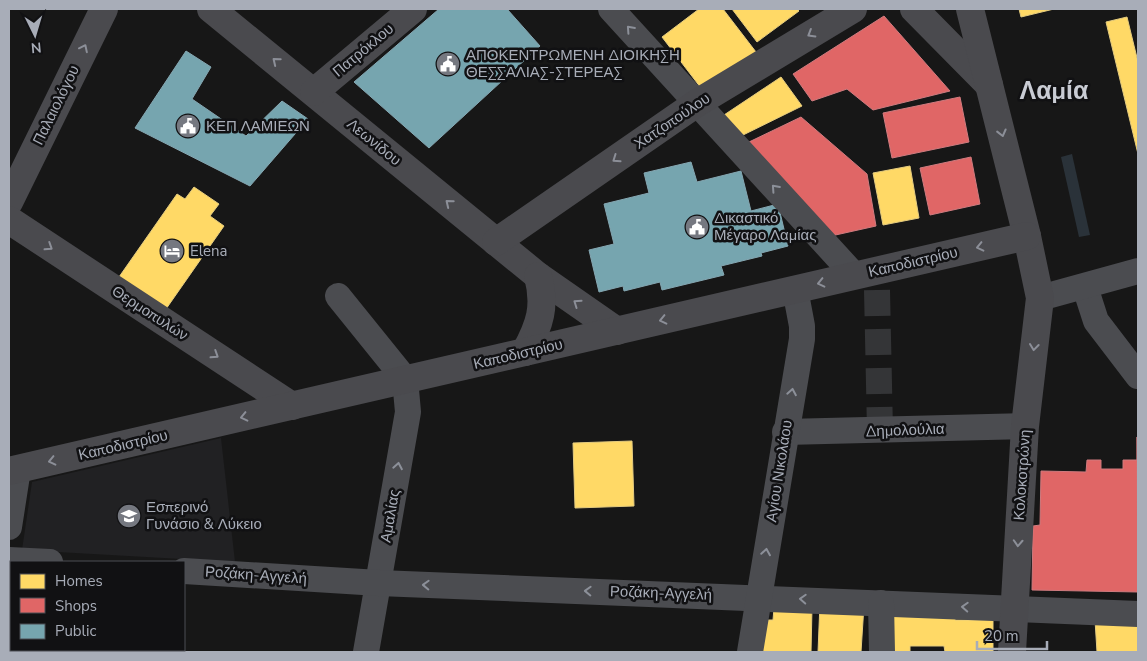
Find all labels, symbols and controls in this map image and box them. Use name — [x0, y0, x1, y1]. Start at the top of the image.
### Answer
north arrow — [10, 10, 60, 60]
street label: Πατρόκλου — [328, 19, 398, 81]
one-way arrow — [627, 26, 636, 35]
one-way arrow — [808, 27, 817, 37]
text: N — [30, 38, 42, 57]
one-way arrow — [78, 44, 88, 53]
place label: ΑΠΟΚΕΝΤΡΩΜΕΝΗ ΔΙΟΙΚΗΣΗ ΘΕΣΣΑΛΙΑΣ-ΣΤΕΡΕΑΣ — [466, 45, 680, 82]
public building icon: ΑΠΟΚΕΝΤΡΩΜΕΝΗ ΔΙΟΙΚΗΣΗ ΘΕΣΣΑΛΙΑΣ-ΣΤΕΡΕΑΣ — [435, 51, 461, 77]
one-way arrow — [272, 58, 281, 67]
street label: Παλαιολόγου — [28, 62, 84, 148]
district label: Λαμία — [1020, 74, 1089, 108]
street label: Χατζοπούλου — [630, 88, 714, 154]
public building icon: ΚΕΠ ΛΑΜΙΕΩΝ — [175, 113, 201, 139]
street label: Λεωνίδου — [343, 114, 405, 170]
place label: ΚΕΠ ΛΑΜΙΕΩΝ — [206, 116, 310, 136]
one-way arrow — [996, 129, 1007, 138]
one-way arrow — [612, 153, 621, 162]
one-way arrow — [772, 184, 781, 193]
one-way arrow — [446, 200, 455, 208]
place label: Δικαστικό Μέγαρο Λαμίας — [714, 208, 816, 245]
public building icon: Δικαστικό Μέγαρο Λαμίας — [684, 214, 710, 240]
hotel icon: Elena — [159, 238, 185, 264]
one-way arrow — [44, 241, 53, 250]
place label: Elena — [190, 241, 228, 261]
one-way arrow — [975, 241, 984, 252]
street label: Καποδιστρίου — [866, 242, 960, 282]
one-way arrow — [817, 277, 826, 288]
street label: Θερμοπυλών — [108, 281, 192, 345]
one-way arrow — [573, 300, 583, 309]
one-way arrow — [659, 314, 668, 325]
street label: Καποδιστρίου — [471, 334, 565, 374]
one-way arrow — [1029, 343, 1040, 351]
one-way arrow — [209, 349, 218, 358]
one-way arrow — [787, 387, 797, 396]
one-way arrow — [240, 411, 249, 422]
street label: Αγίου Νικολάου — [761, 419, 797, 523]
street label: Δημολούλια — [865, 419, 945, 441]
street label: Καποδιστρίου — [76, 425, 170, 465]
street label: Κολοκοτρώνη — [1009, 429, 1035, 521]
one-way arrow — [47, 455, 56, 466]
one-way arrow — [393, 462, 403, 471]
street label: Αμαλίας — [375, 488, 405, 544]
place label: Εσπερινό Γυνάσιο & Λύκειο — [146, 497, 262, 534]
school or university icon: Εσπερινό Γυνάσιο & Λύκειο — [116, 503, 142, 529]
one-way arrow — [1012, 540, 1023, 548]
one-way arrow — [760, 548, 770, 557]
legend — [10, 561, 185, 651]
street label: Ροζάκη-Αγγελή — [204, 561, 308, 589]
text: Homes — [55, 571, 103, 591]
one-way arrow — [421, 579, 429, 590]
street label: Ροζάκη-Αγγελή — [610, 581, 712, 605]
one-way arrow — [584, 585, 592, 596]
one-way arrow — [798, 594, 806, 605]
text: Shops — [55, 596, 97, 616]
one-way arrow — [961, 602, 969, 613]
scale bar — [977, 618, 1047, 650]
text: Public — [55, 621, 96, 641]
text: 20 m — [984, 626, 1019, 646]

